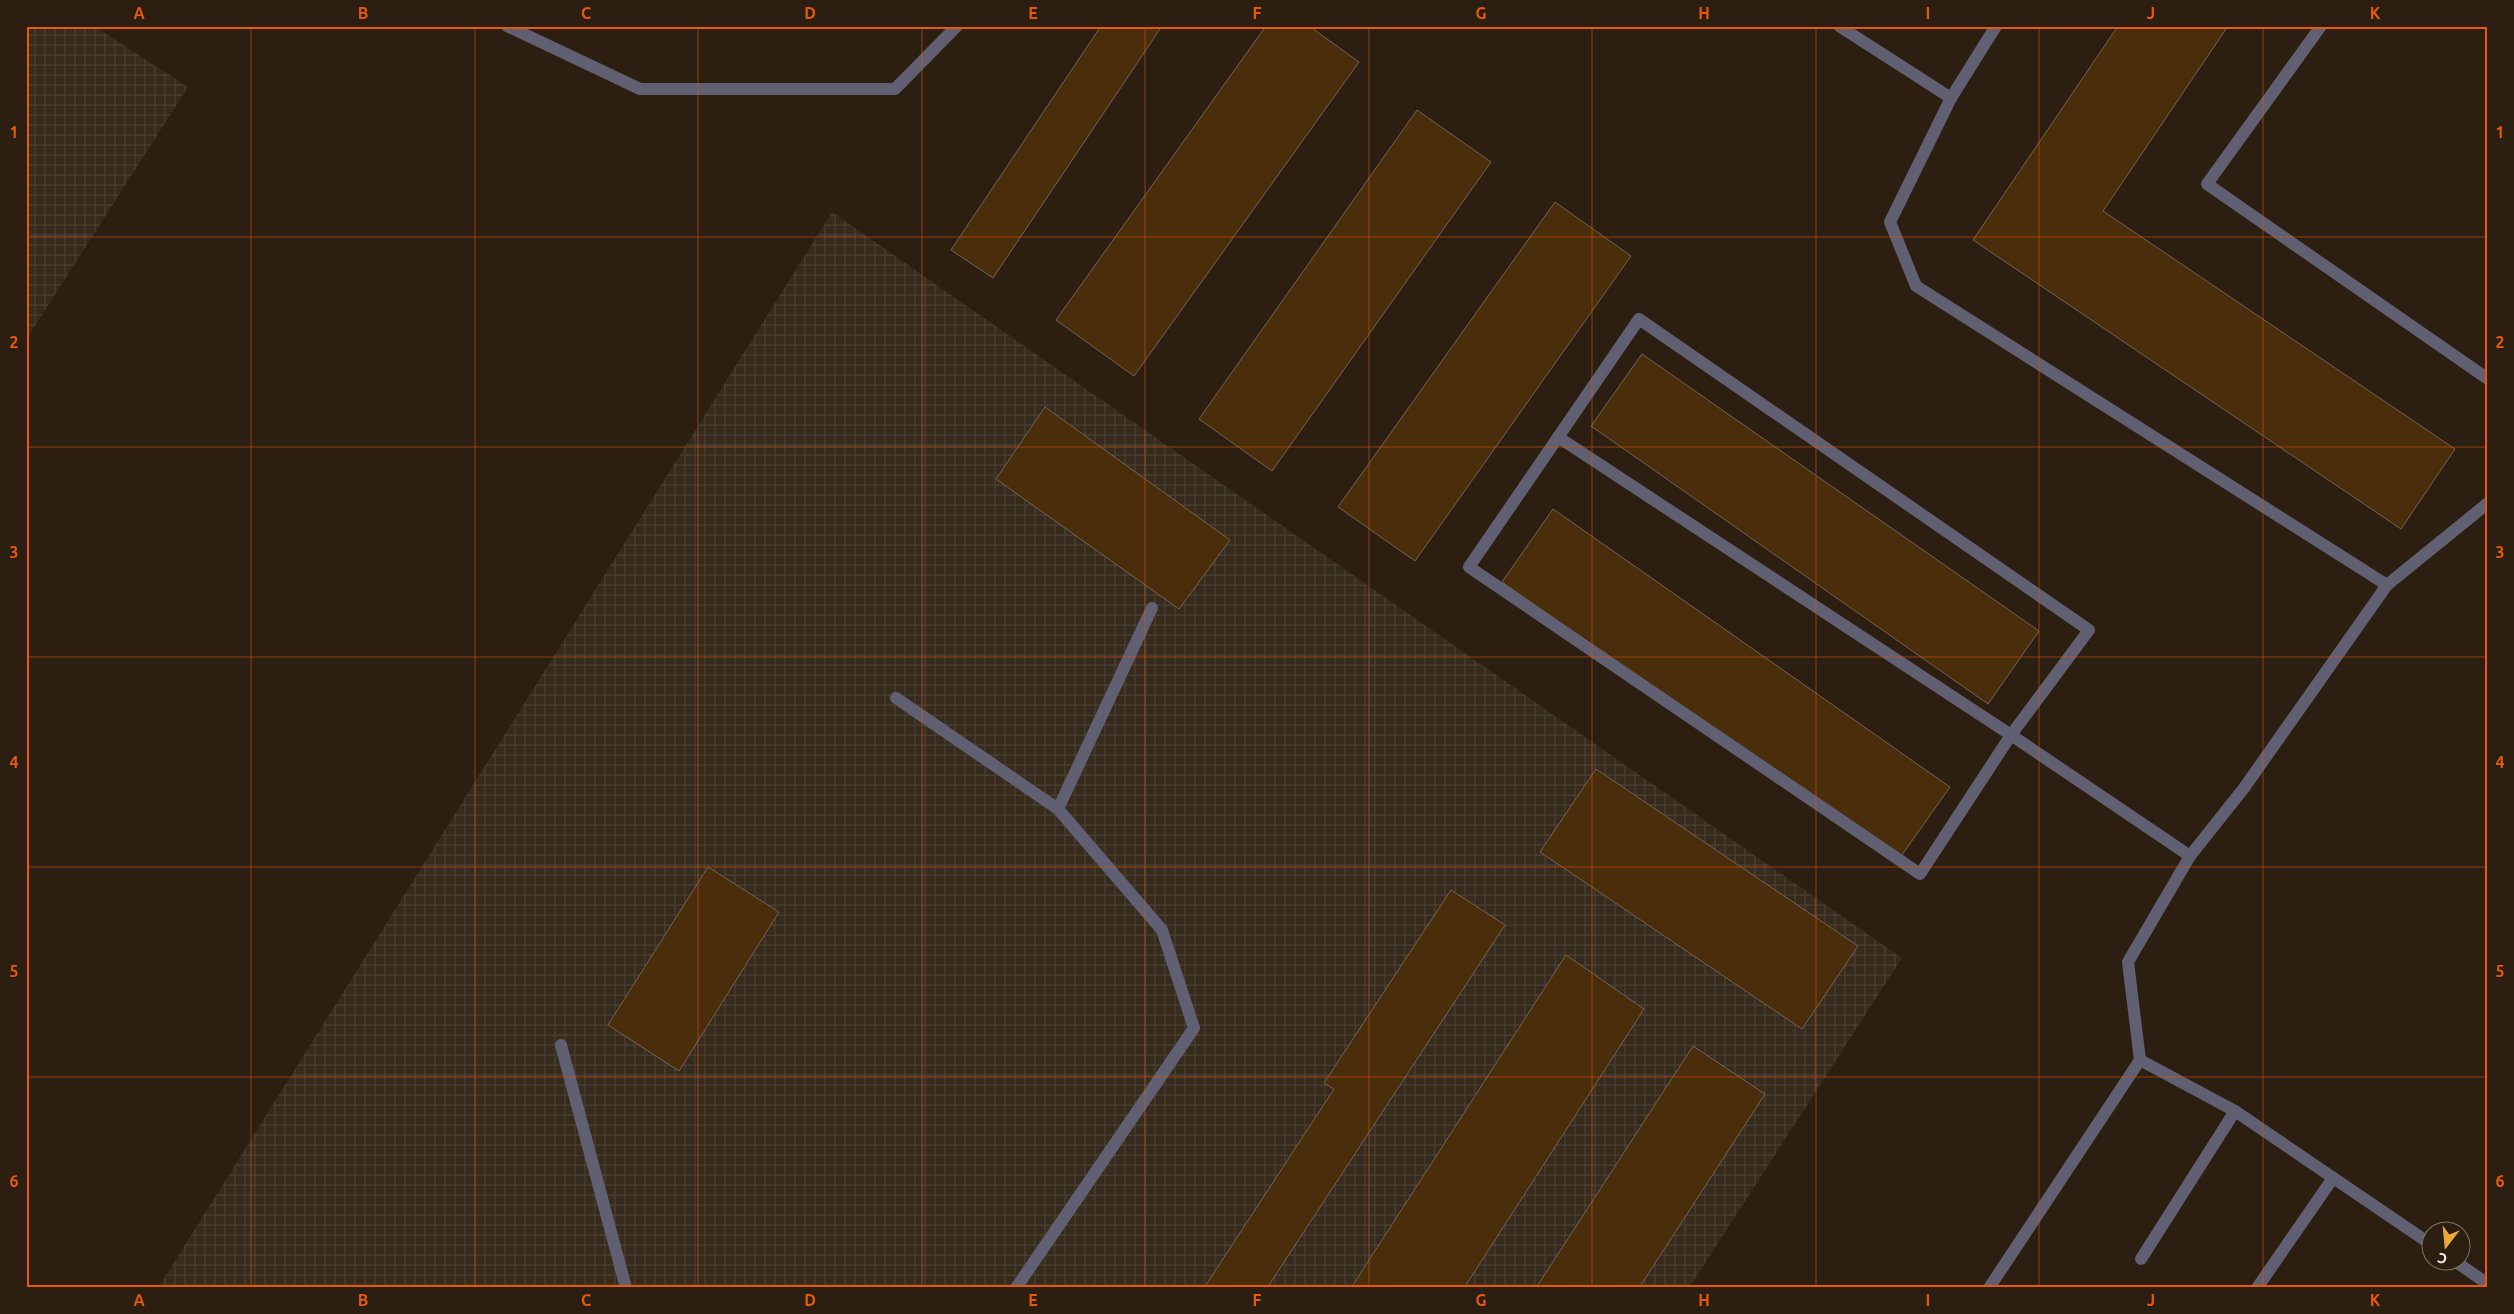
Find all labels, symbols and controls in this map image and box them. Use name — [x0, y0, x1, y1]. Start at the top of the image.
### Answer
text: A — [133, 4, 145, 22]
text: B — [358, 4, 368, 22]
text: C — [581, 4, 591, 22]
text: D — [804, 4, 816, 22]
text: E — [1028, 4, 1038, 22]
text: F — [1253, 4, 1262, 22]
text: G — [1475, 4, 1487, 22]
text: H — [1698, 4, 1710, 22]
text: I — [1926, 4, 1930, 22]
text: J — [2147, 4, 2155, 22]
text: K — [2370, 4, 2381, 22]
text: 1 — [9, 123, 19, 141]
text: 1 — [2495, 123, 2505, 141]
text: 2 — [9, 333, 19, 351]
text: 2 — [2495, 333, 2505, 351]
text: 3 — [9, 543, 19, 561]
text: 3 — [2495, 543, 2505, 561]
text: 4 — [9, 753, 19, 771]
text: 4 — [2495, 753, 2505, 771]
text: 5 — [9, 962, 19, 980]
text: 5 — [2495, 962, 2505, 980]
text: 6 — [9, 1172, 19, 1190]
text: 6 — [2495, 1172, 2505, 1190]
north arrow — [2422, 1222, 2472, 1272]
text: С — [2436, 1250, 2449, 1267]
text: A — [133, 1291, 145, 1309]
text: B — [358, 1291, 368, 1309]
text: C — [581, 1291, 591, 1309]
text: D — [804, 1291, 816, 1309]
text: E — [1028, 1291, 1038, 1309]
text: F — [1253, 1291, 1262, 1309]
text: G — [1475, 1291, 1487, 1309]
text: H — [1698, 1291, 1710, 1309]
text: I — [1926, 1291, 1930, 1309]
text: J — [2147, 1291, 2155, 1309]
text: K — [2370, 1291, 2381, 1309]

